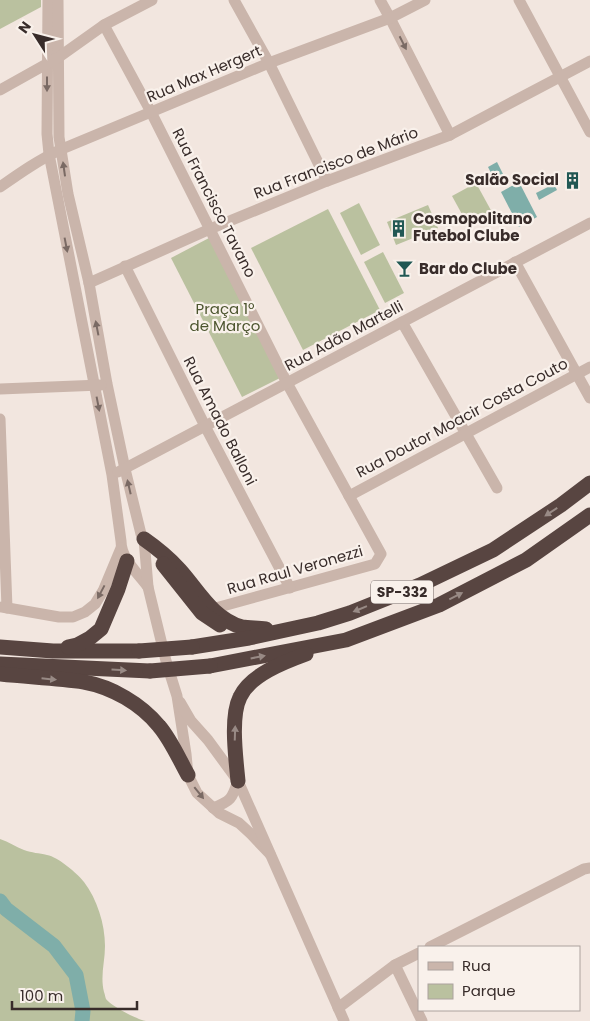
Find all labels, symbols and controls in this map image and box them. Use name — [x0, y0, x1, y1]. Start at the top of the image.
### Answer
north arrow — [10, 10, 60, 60]
text: N — [13, 17, 36, 37]
one-way arrow — [399, 36, 407, 50]
street label: Rua Max Hergert — [143, 40, 264, 107]
one-way arrow — [43, 76, 51, 92]
street label: Rua Francisco de Mário — [251, 121, 421, 204]
street label: Rua Francisco Tavano — [168, 124, 261, 281]
one-way arrow — [60, 160, 68, 176]
place label: Salão Social — [465, 169, 559, 190]
building icon: Salão Social — [563, 170, 583, 190]
place label: Cosmopolitano Futebol Clube — [413, 208, 533, 246]
building icon: Cosmopolitano Futebol Clube — [389, 218, 409, 238]
one-way arrow — [63, 237, 71, 253]
place label: Bar do Clube — [419, 258, 517, 279]
bar icon: Bar do Clube — [395, 259, 415, 279]
street label: Rua Adão Martelli — [281, 295, 407, 376]
park label: Praça 1º de Março — [190, 298, 260, 336]
one-way arrow — [92, 319, 100, 335]
street label: Rua Amado Balloni — [179, 353, 262, 489]
street label: Rua Doutor Moacir Costa Couto — [352, 353, 571, 482]
one-way arrow — [95, 396, 103, 412]
one-way arrow — [125, 479, 133, 494]
one-way arrow — [544, 508, 557, 517]
street label: Rua Raul Veronezzi — [225, 540, 365, 599]
road number: SP-332 — [371, 580, 433, 604]
one-way arrow — [97, 585, 106, 599]
one-way arrow — [449, 592, 463, 600]
one-way arrow — [352, 606, 367, 613]
one-way arrow — [250, 652, 266, 660]
one-way arrow — [111, 666, 127, 674]
one-way arrow — [41, 675, 57, 683]
one-way arrow — [231, 724, 239, 740]
one-way arrow — [194, 786, 204, 800]
legend — [418, 946, 580, 1011]
text: Rua — [462, 955, 491, 976]
scale bar — [12, 978, 138, 1010]
text: Parque — [462, 980, 515, 1001]
text: 100 m — [20, 985, 63, 1006]

